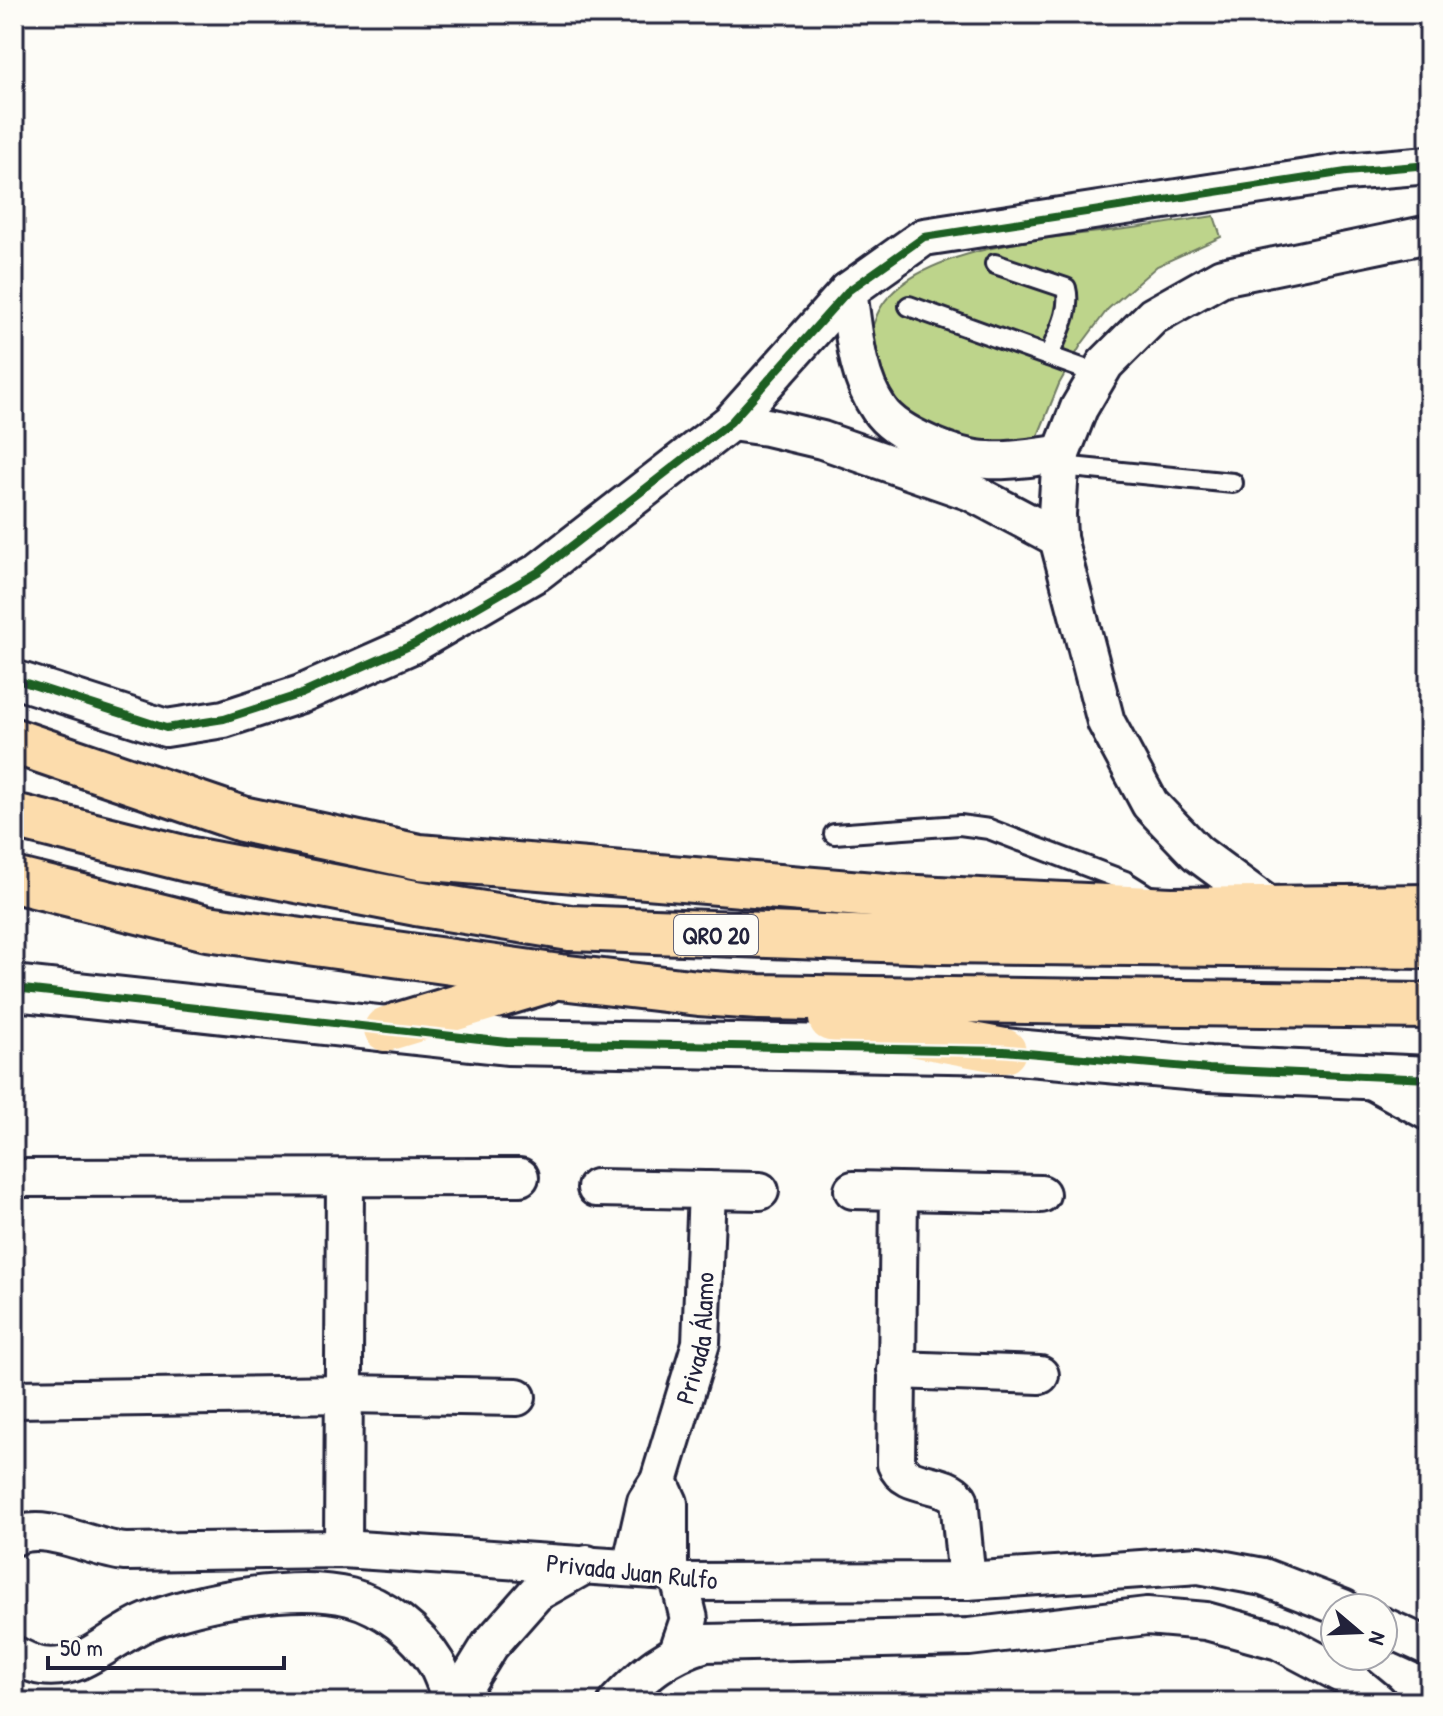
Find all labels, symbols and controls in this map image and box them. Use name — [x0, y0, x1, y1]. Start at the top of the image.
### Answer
road number: QRO 20 — [674, 915, 758, 955]
street label: Privada Álamo — [666, 1272, 721, 1408]
street label: Privada Juan Rulfo — [545, 1545, 719, 1597]
north arrow — [1319, 1592, 1399, 1672]
scale bar — [48, 1620, 284, 1670]
text: N — [1362, 1628, 1394, 1649]
text: 50 m — [60, 1631, 103, 1663]

